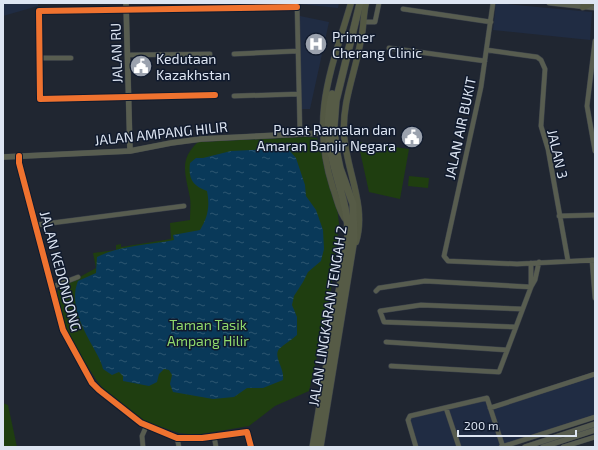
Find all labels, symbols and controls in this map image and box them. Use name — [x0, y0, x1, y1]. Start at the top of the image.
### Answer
street label: JALAN RU — [106, 23, 126, 83]
place label: Primer Cherang Clinic — [332, 28, 422, 61]
hospital icon: Primer Cherang Clinic — [303, 31, 329, 57]
place label: Kedutaan Kazakhstan — [156, 50, 230, 83]
public building icon: Kedutaan Kazakhstan — [128, 53, 154, 79]
street label: JALAN AIR BUKIT — [441, 75, 479, 181]
street label: JALAN AMPANG HILIR — [94, 118, 229, 148]
place label: Pusat Ramalan dan Amaran Banjir Negara — [257, 121, 396, 154]
public building icon: Pusat Ramalan dan Amaran Banjir Negara — [399, 124, 425, 150]
street label: JALAN 3 — [544, 128, 572, 180]
street label: JALAN KEDONDONG — [37, 209, 85, 333]
street label: JALAN LINGKARAN TENGAH 2 — [304, 224, 350, 408]
park label: Taman Tasik Ampang Hilir — [167, 316, 249, 349]
scale bar — [458, 412, 576, 438]
text: 200 m — [464, 418, 498, 432]

